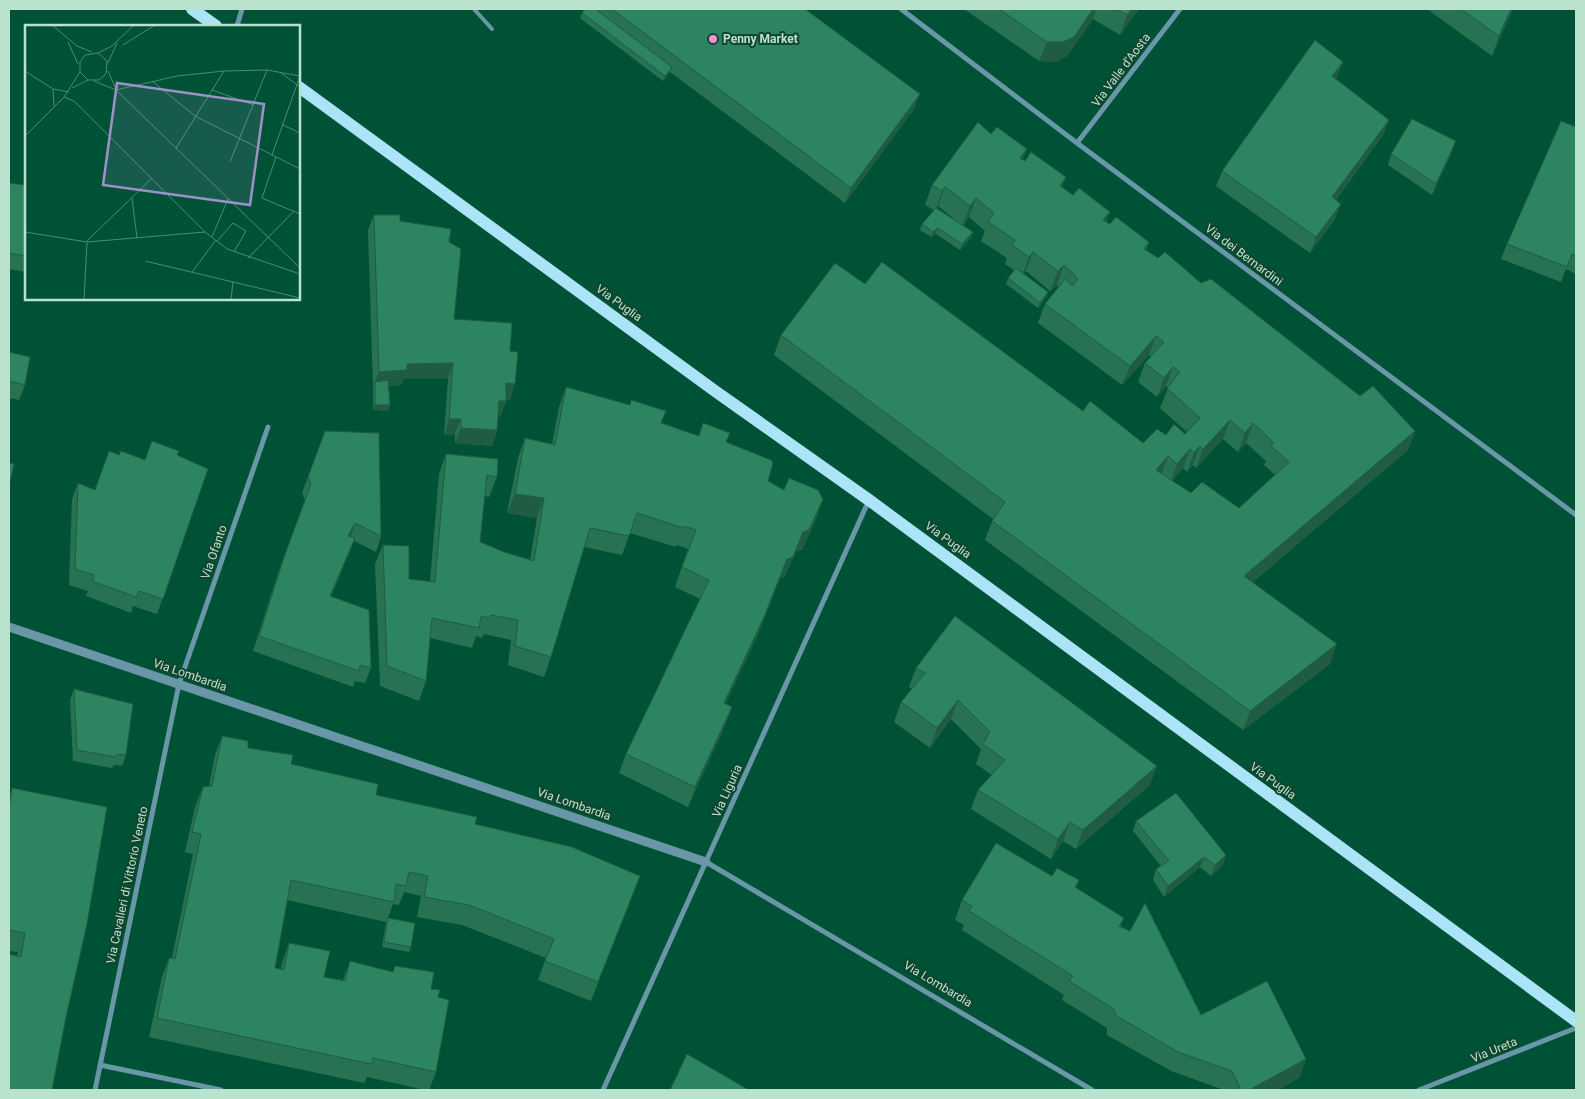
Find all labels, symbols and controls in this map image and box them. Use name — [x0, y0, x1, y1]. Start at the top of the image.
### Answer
inset map — [25, 25, 300, 300]
street label: Via Valle d'Aosta — [1089, 30, 1153, 110]
place label: Penny Market — [723, 32, 798, 46]
marker: Penny Market — [707, 33, 719, 45]
street label: Via dei Bernardini — [1203, 221, 1286, 289]
street label: Via Puglia — [593, 282, 645, 324]
street label: Via Puglia — [922, 519, 974, 561]
street label: Via Ofanto — [198, 523, 230, 581]
street label: Via Lombardia — [151, 656, 229, 694]
street label: Via Puglia — [1247, 760, 1299, 802]
street label: Via Liguria — [709, 762, 745, 820]
street label: Via Lombardia — [535, 785, 613, 823]
street label: Via Cavalieri di Vittorio Veneto — [103, 805, 151, 965]
street label: Via Lombardia — [901, 958, 975, 1010]
street label: Via Ureta — [1469, 1034, 1519, 1066]

